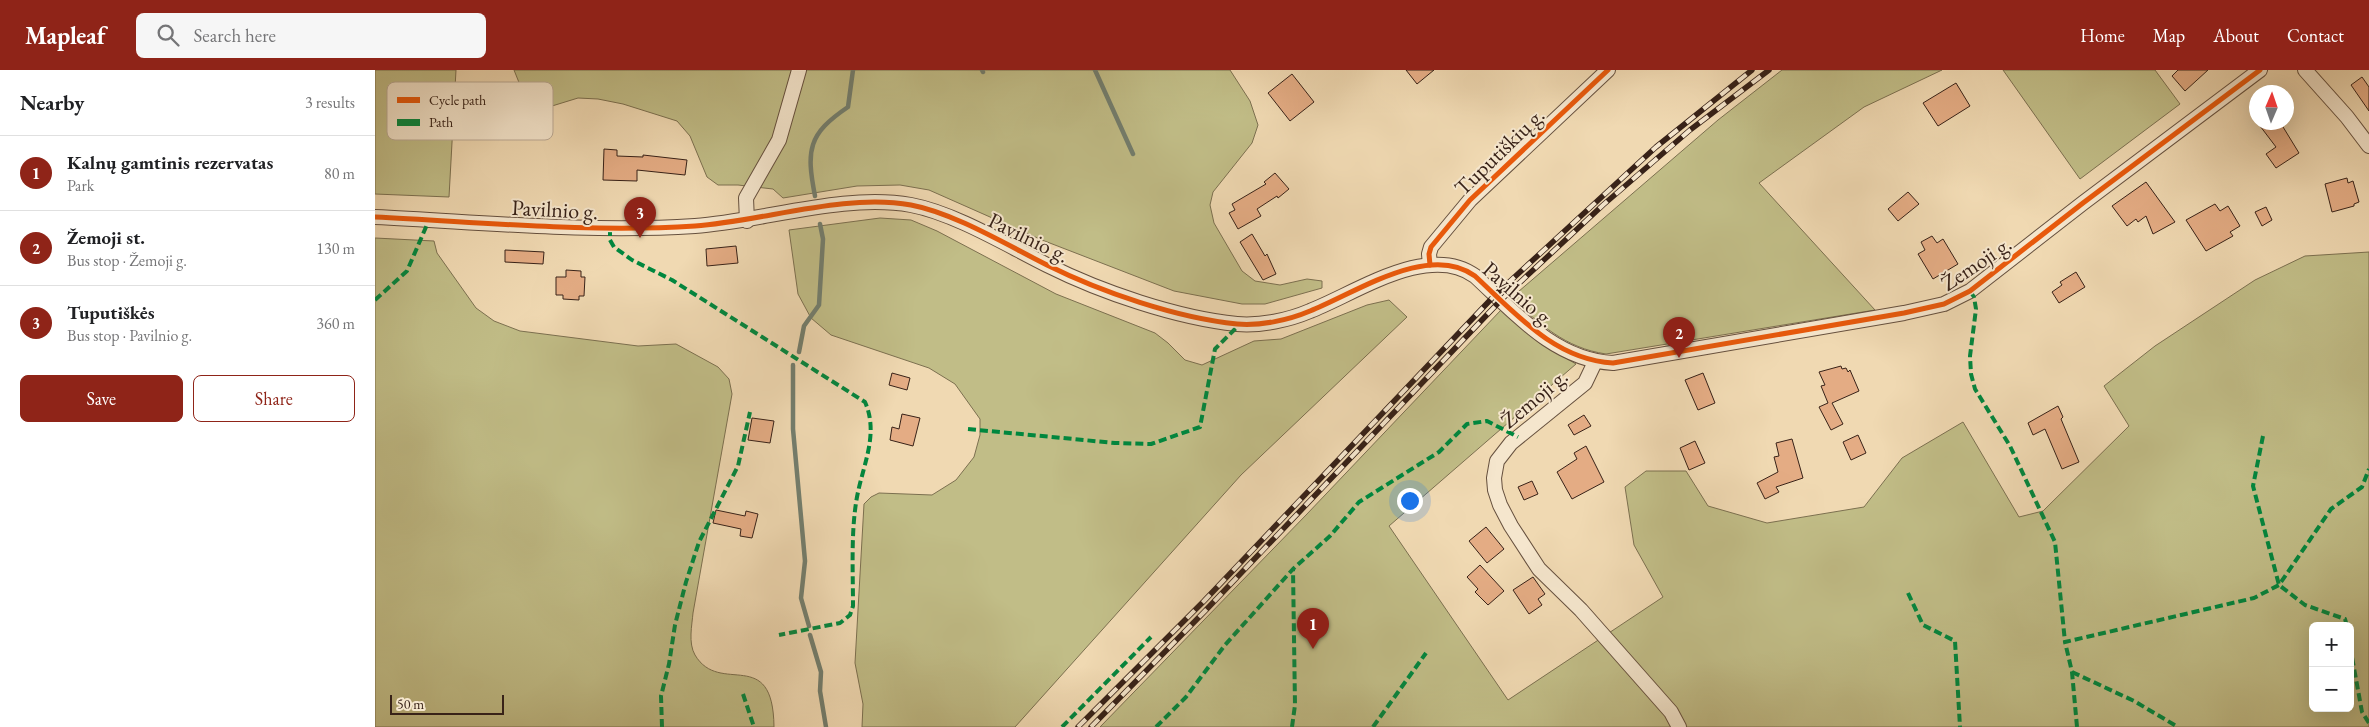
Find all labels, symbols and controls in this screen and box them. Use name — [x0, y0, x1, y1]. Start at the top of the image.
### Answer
search box — [136, 13, 486, 58]
text: Mapleaf — [25, 20, 106, 51]
icon: search — [154, 21, 182, 49]
text: Search here — [194, 23, 276, 48]
text: Home — [2080, 24, 2125, 47]
text: Map — [2153, 24, 2185, 47]
text: About — [2213, 24, 2259, 47]
text: Contact — [2287, 24, 2344, 47]
legend — [387, 82, 553, 140]
north arrow — [2249, 85, 2294, 130]
text: Nearby — [20, 89, 84, 116]
text: Cycle path — [429, 91, 486, 109]
text: 3 results — [305, 92, 355, 113]
street label: Tuputiškių g. — [1448, 101, 1551, 202]
text: Path — [429, 113, 453, 131]
text: Kalnų gamtinis rezervatas — [67, 150, 273, 175]
text: 1 — [32, 163, 40, 184]
text: 80 m — [324, 163, 355, 184]
text: Park — [67, 175, 94, 196]
street label: Pavilnio g. — [511, 193, 599, 226]
pin: 3 — [624, 197, 656, 238]
street label: Pavilnio g. — [983, 205, 1074, 269]
text: Žemoji st. — [67, 225, 145, 250]
street label: Žemoji g. — [1935, 229, 2017, 298]
text: 2 — [32, 238, 40, 259]
text: 130 m — [316, 238, 355, 259]
text: Bus stop · Žemoji g. — [67, 250, 187, 271]
street label: Pavilnio g. — [1476, 255, 1561, 334]
text: Tuputiškės — [67, 300, 155, 325]
text: 3 — [32, 313, 40, 334]
text: 360 m — [316, 313, 355, 334]
pin: 2 — [1663, 317, 1695, 358]
text: Bus stop · Pavilnio g. — [67, 325, 192, 346]
street label: Žemoji g. — [1495, 362, 1574, 435]
button: Save — [20, 375, 183, 422]
button: Share — [193, 375, 355, 422]
your location — [1397, 488, 1423, 514]
pin: 1 — [1297, 608, 1329, 649]
map controls — [2309, 622, 2354, 712]
button: + — [2309, 622, 2354, 667]
button: − — [2309, 667, 2354, 712]
scale bar — [390, 692, 504, 715]
text: 50 m — [397, 695, 424, 713]

